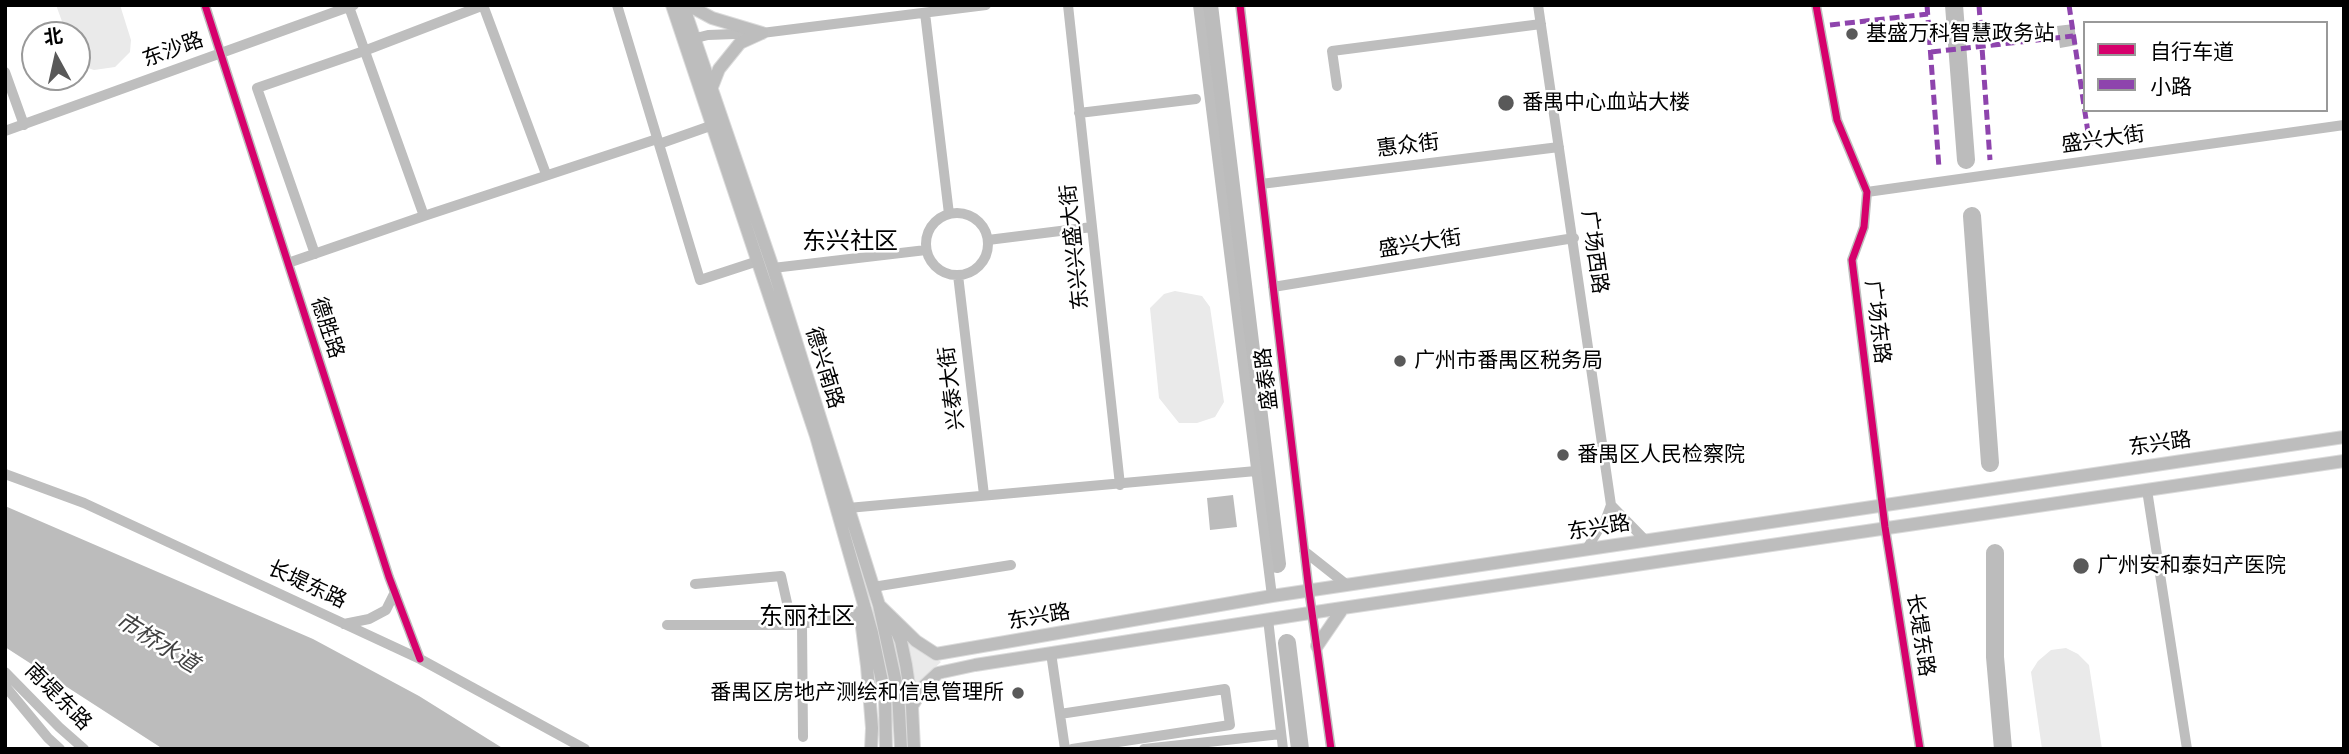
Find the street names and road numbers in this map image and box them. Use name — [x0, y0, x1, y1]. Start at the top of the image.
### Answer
street label: 东沙路 — [139, 27, 207, 73]
street label: 盛兴大街 — [2060, 122, 2146, 158]
street label: 惠众街 — [1375, 130, 1441, 162]
street label: 东兴兴盛大街 — [1056, 183, 1094, 311]
street label: 广场西路 — [1576, 209, 1612, 295]
street label: 盛兴大街 — [1377, 225, 1463, 263]
street label: 广场东路 — [1859, 279, 1895, 365]
street label: 德胜路 — [305, 294, 349, 362]
street label: 德兴南路 — [800, 324, 848, 412]
street label: 兴泰大街 — [934, 345, 970, 431]
street label: 盛泰路 — [1251, 346, 1283, 412]
street label: 东兴路 — [2127, 427, 2193, 461]
street label: 东兴路 — [1566, 511, 1632, 545]
street label: 长堤东路 — [264, 556, 350, 614]
street label: 长堤东路 — [1901, 592, 1939, 678]
street label: 东兴路 — [1006, 599, 1072, 635]
street label: 南堤东路 — [19, 658, 97, 736]

